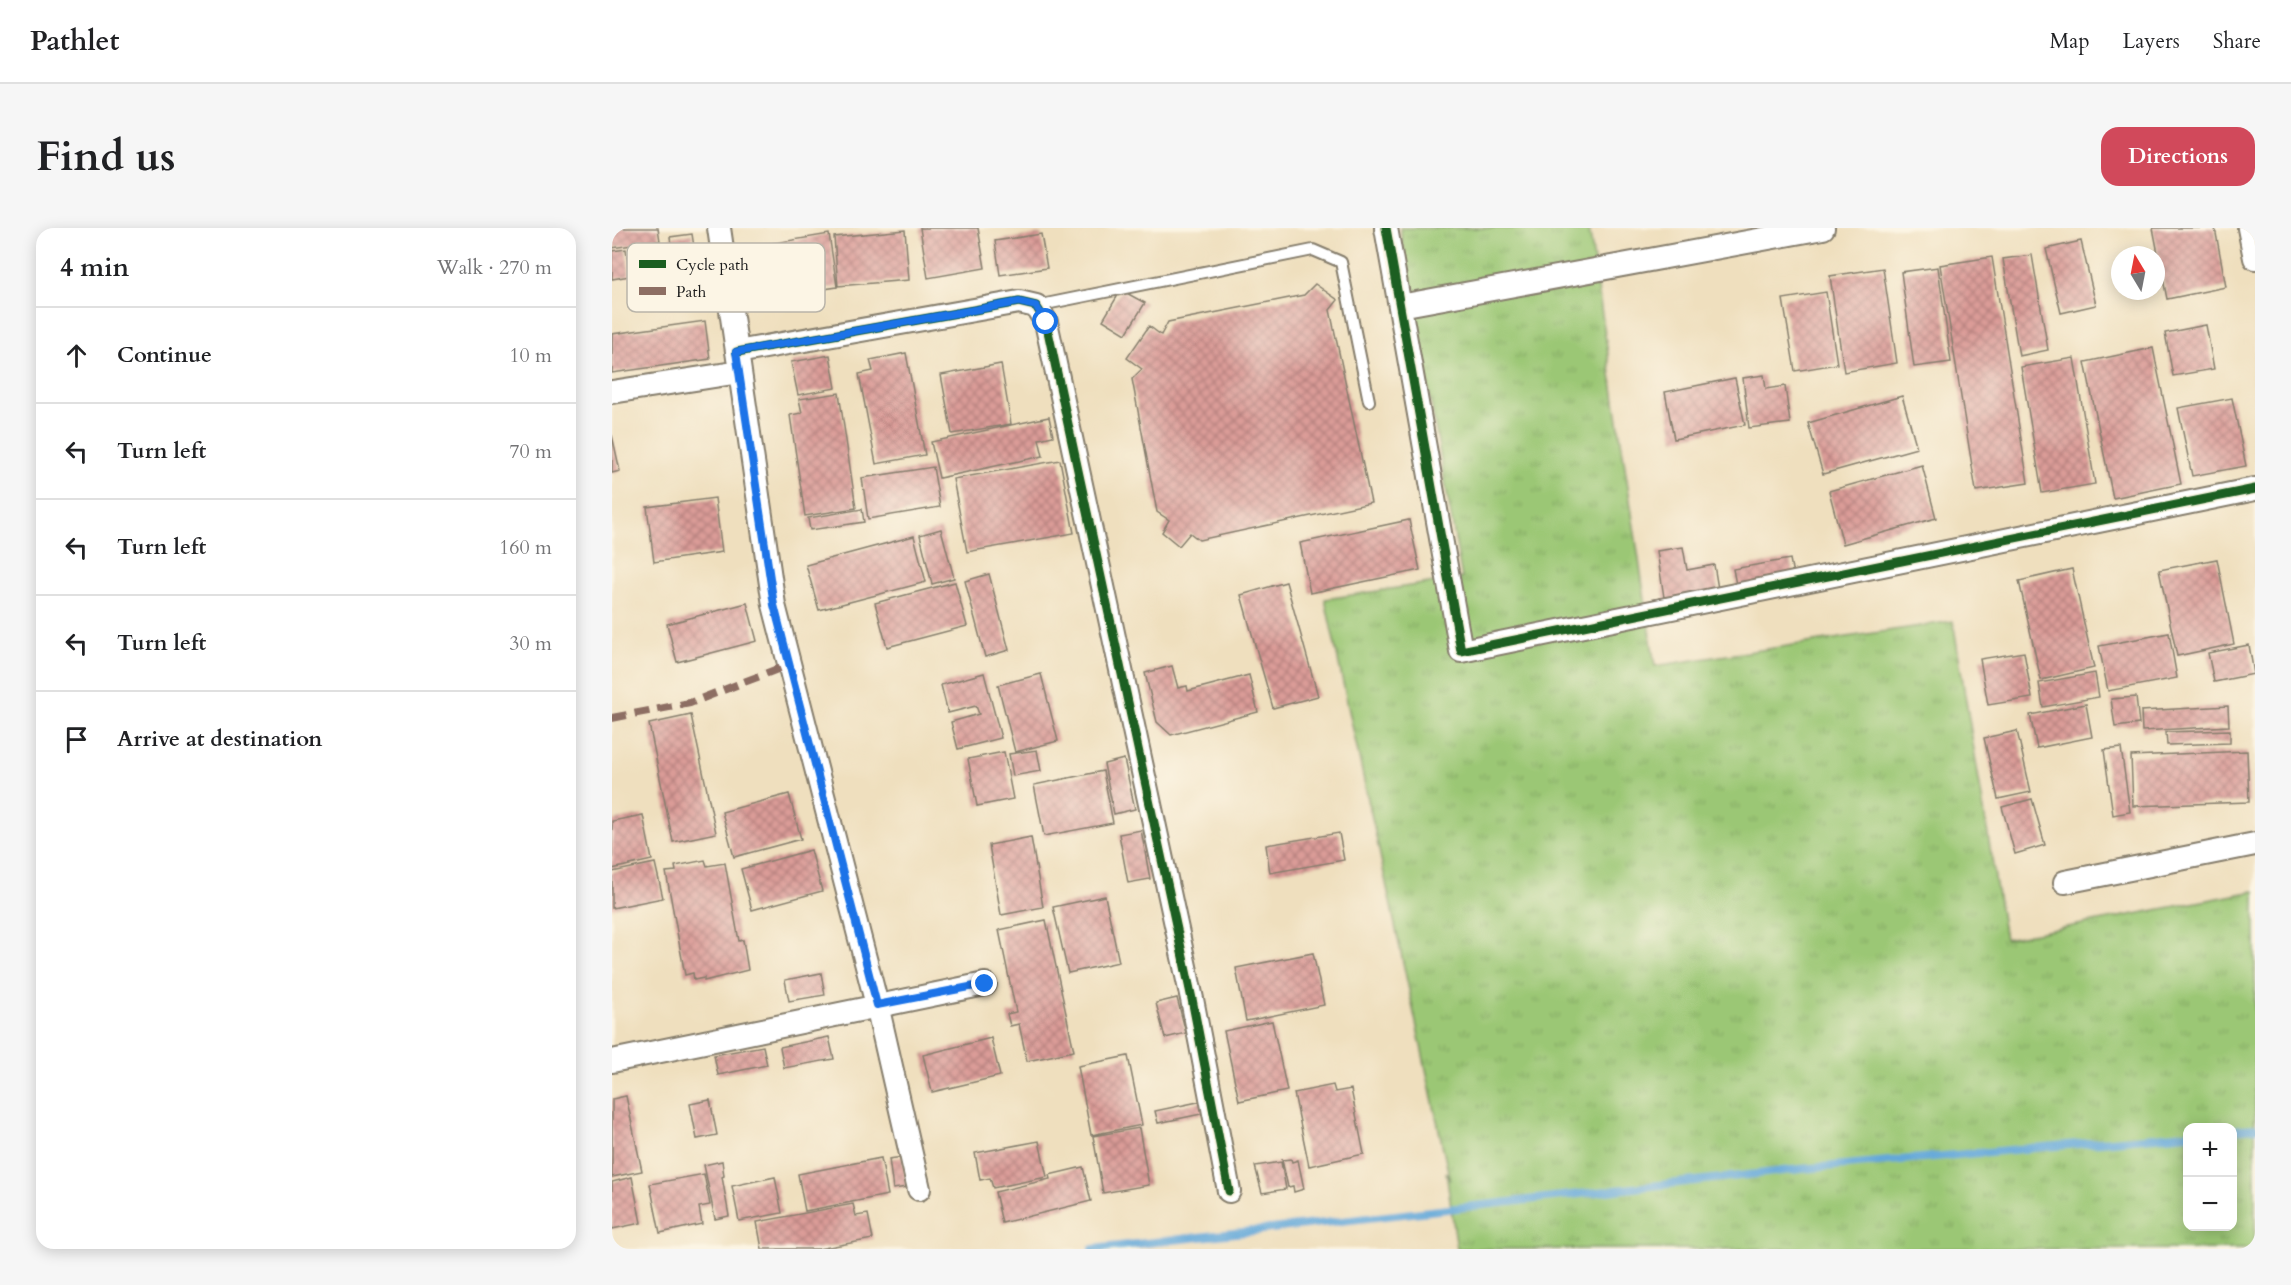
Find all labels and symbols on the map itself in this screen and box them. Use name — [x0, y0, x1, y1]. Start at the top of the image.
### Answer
legend — [627, 243, 825, 312]
north arrow — [2111, 246, 2165, 300]
text: Cycle path — [676, 254, 749, 276]
text: Path — [676, 281, 706, 303]
route start — [1032, 308, 1058, 334]
route end — [971, 970, 997, 996]

